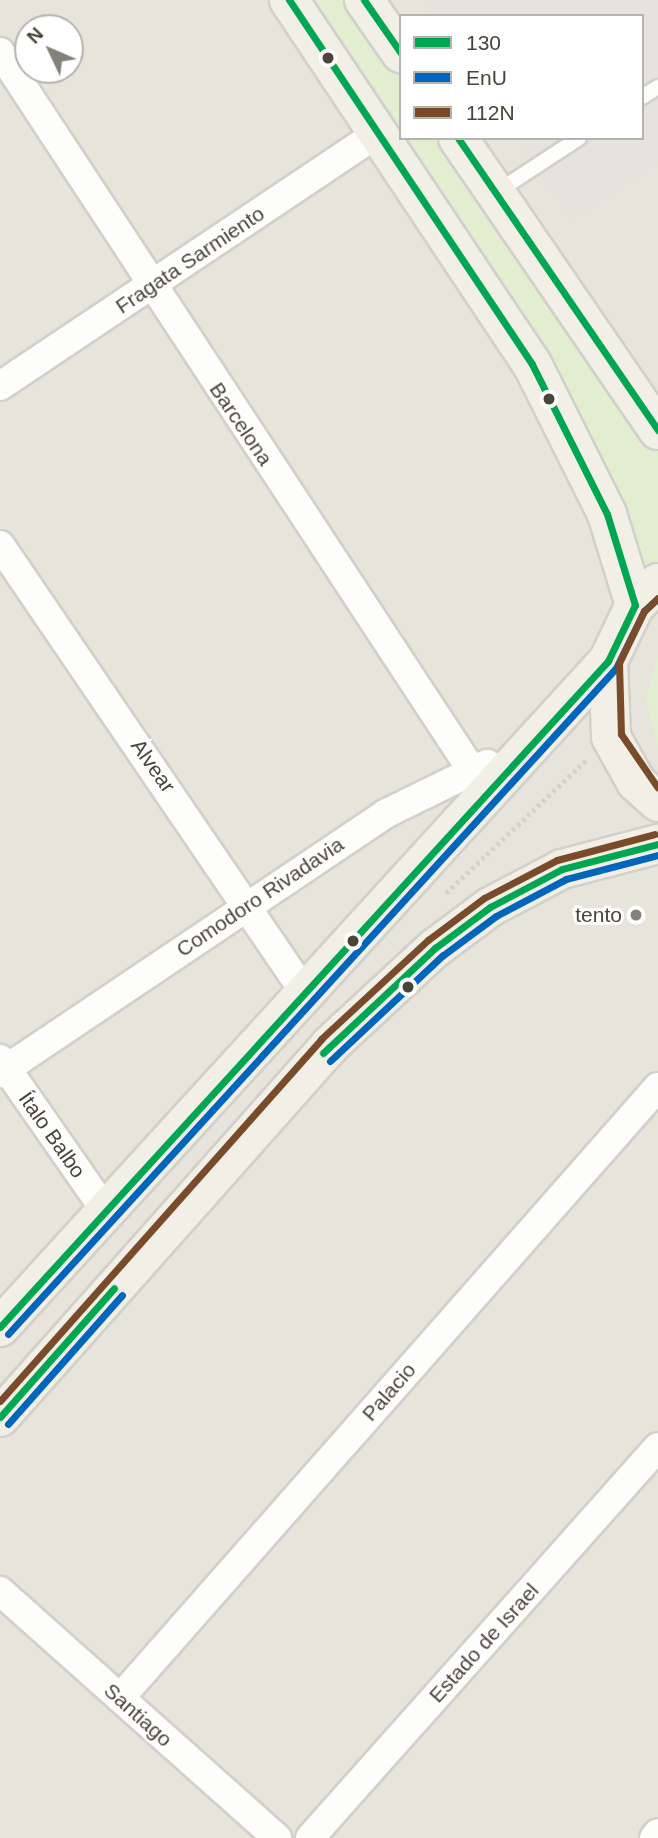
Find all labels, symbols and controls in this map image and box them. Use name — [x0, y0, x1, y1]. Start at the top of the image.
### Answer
north arrow — [14, 14, 84, 84]
legend — [399, 14, 644, 140]
text: N — [23, 23, 47, 48]
text: 130 — [466, 31, 501, 54]
unlabelled marker — [321, 51, 335, 65]
text: EnU — [466, 66, 507, 89]
text: 112N — [466, 101, 515, 124]
street label: Fragata Sarmiento — [111, 201, 269, 319]
street label: Barcelona — [204, 378, 278, 470]
unlabelled marker — [542, 392, 556, 406]
street label: Alvear — [126, 734, 180, 798]
street label: Comodoro Rivadavia — [172, 832, 348, 962]
place label: tento — [575, 902, 622, 928]
marker: tento — [628, 907, 644, 923]
unlabelled marker — [346, 934, 360, 948]
unlabelled marker — [401, 980, 415, 994]
street label: Ítalo Balbo — [13, 1087, 91, 1183]
street label: Palacio — [357, 1358, 421, 1426]
street label: Estado de Israel — [424, 1578, 544, 1708]
street label: Santiago — [99, 1678, 177, 1752]

